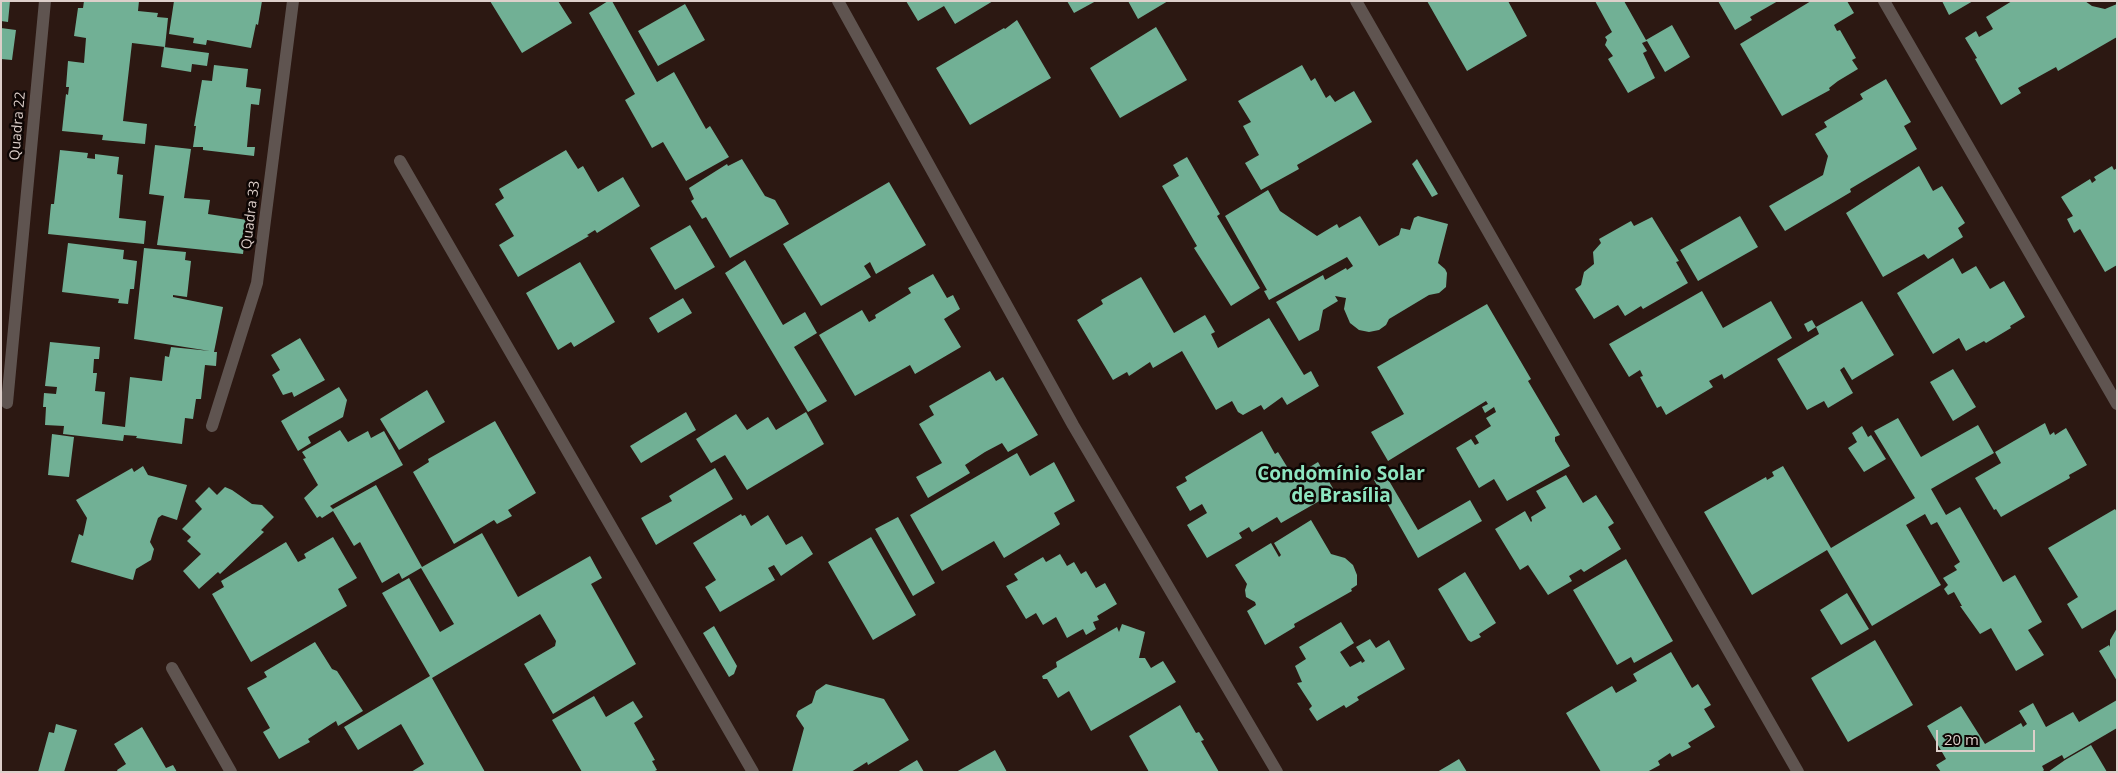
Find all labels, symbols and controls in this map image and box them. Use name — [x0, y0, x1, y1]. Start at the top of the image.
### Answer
street label: Quadra 22 — [7, 91, 29, 161]
street label: Quadra 33 — [238, 180, 264, 250]
district label: Condomínio Solar de Brasília — [1257, 464, 1425, 508]
scale bar — [1938, 720, 2037, 752]
text: 20 m — [1944, 729, 1979, 749]

